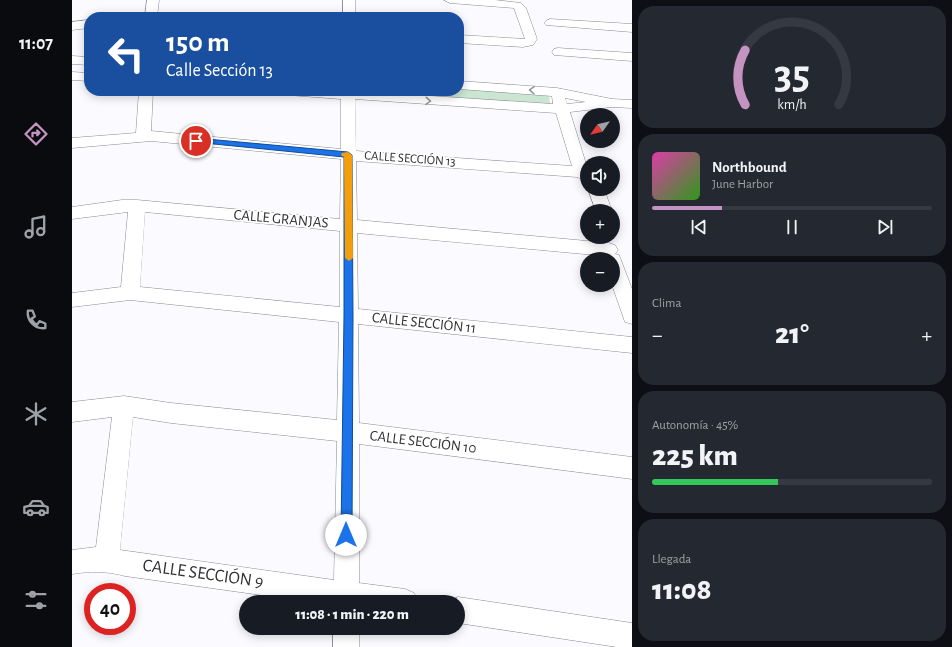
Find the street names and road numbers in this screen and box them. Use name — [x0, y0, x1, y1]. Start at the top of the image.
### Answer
street label: CALLE SECCIÓN 13 — [364, 148, 456, 169]
street label: CALLE GRANJAS — [233, 207, 329, 231]
street label: CALLE SECCIÓN 11 — [371, 308, 477, 336]
street label: CALLE SECCIÓN 10 — [369, 426, 478, 456]
street label: CALLE SECCIÓN 9 — [142, 554, 265, 591]

